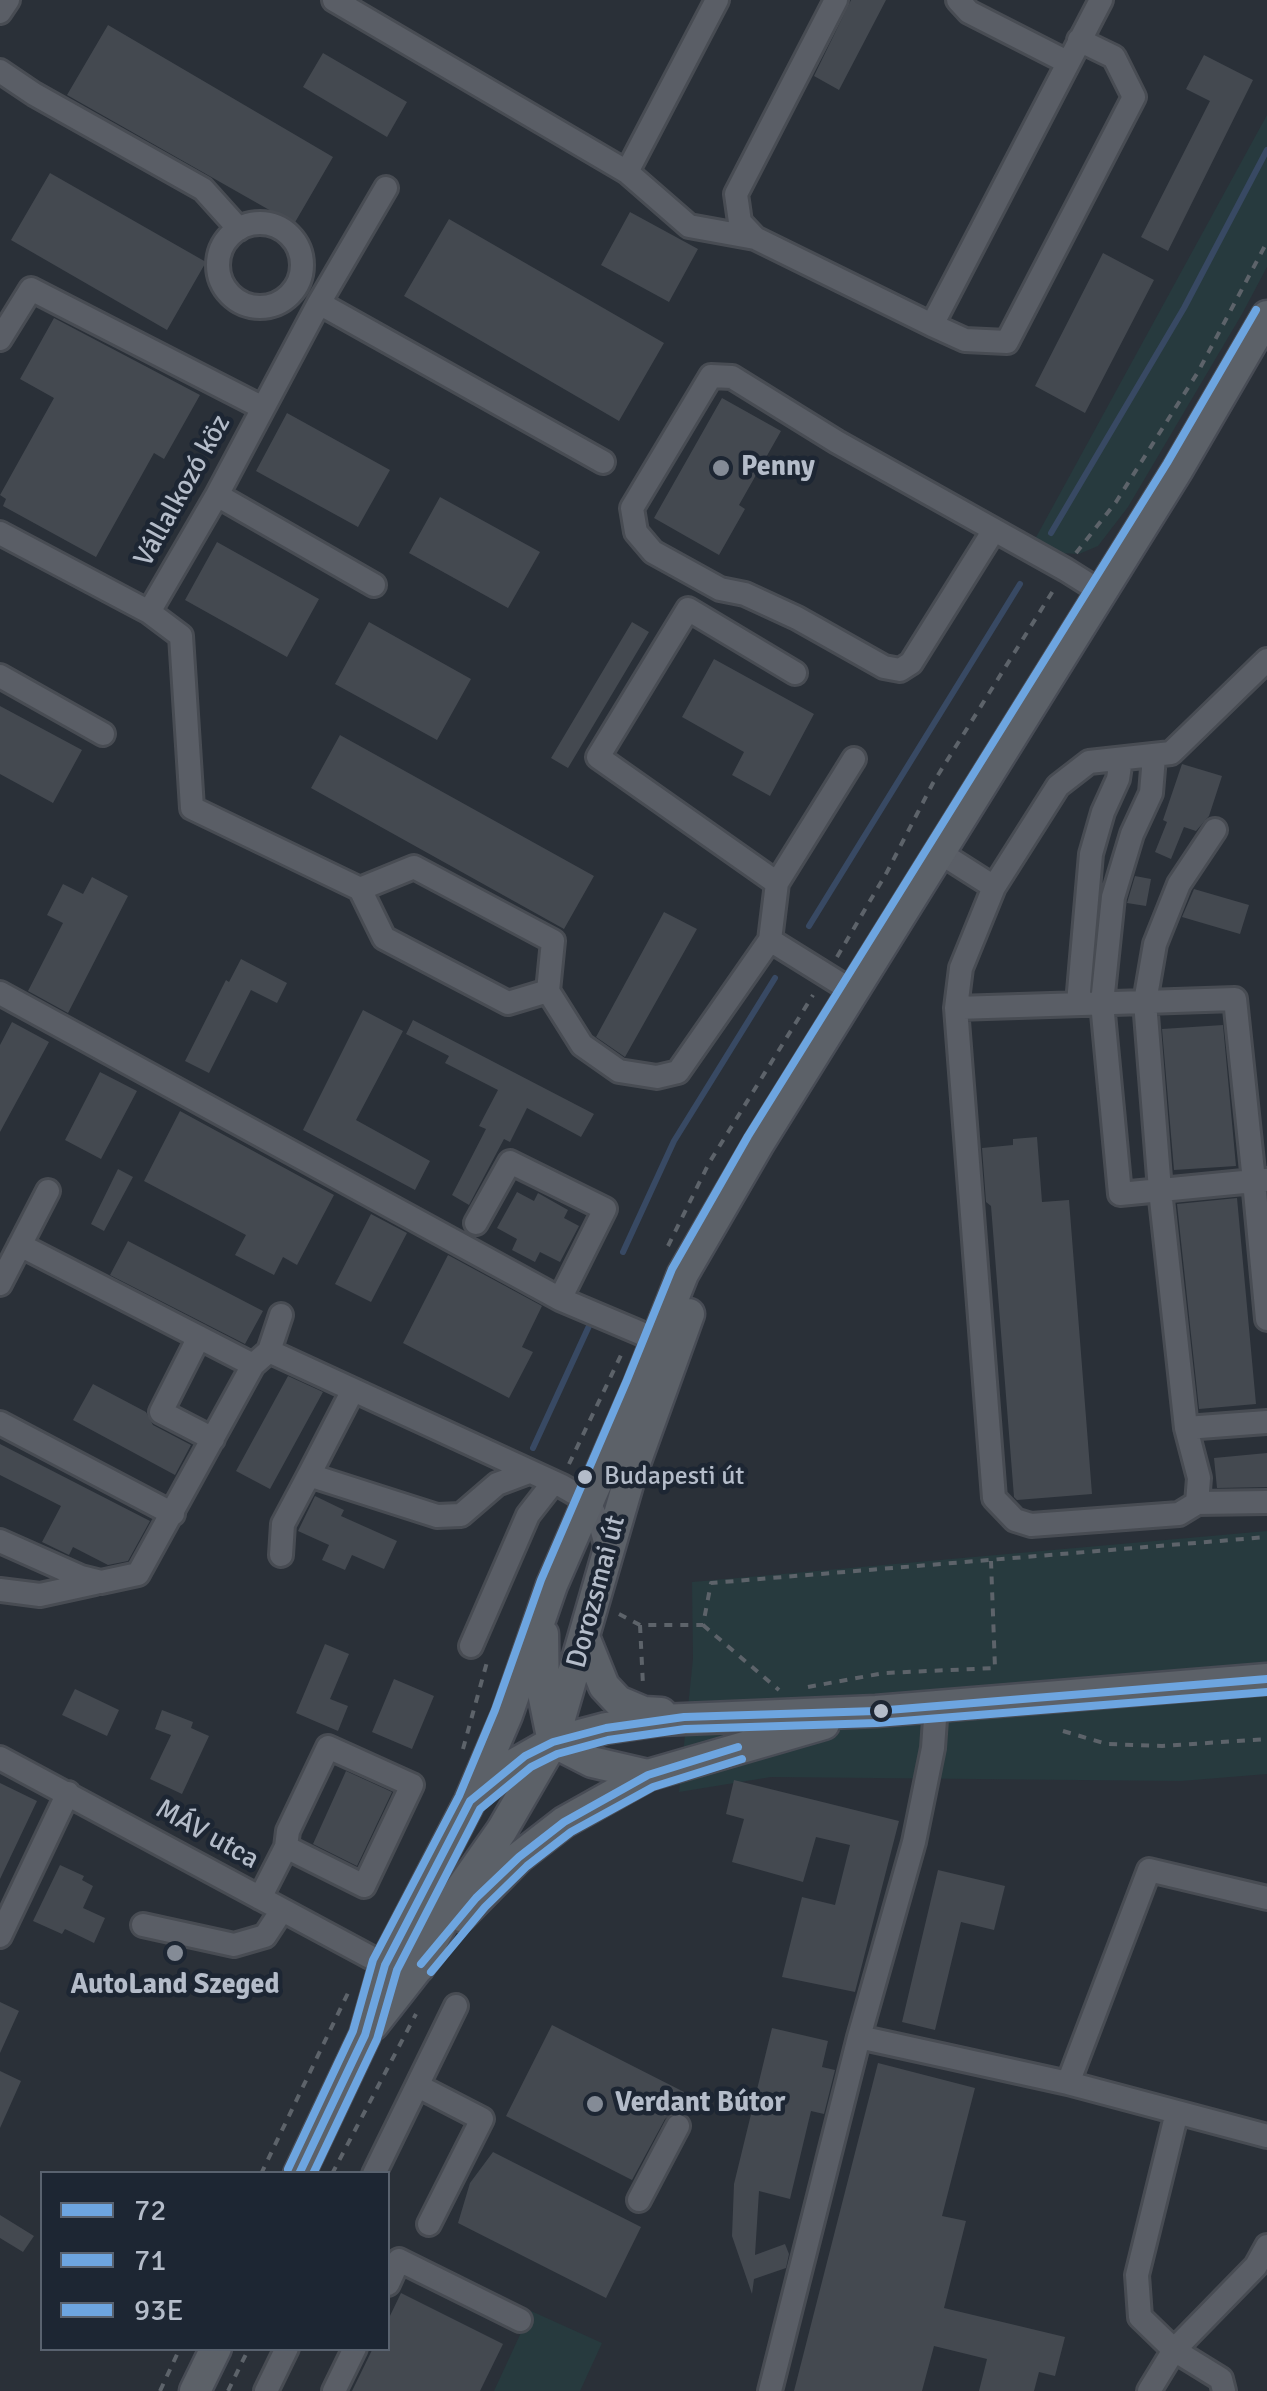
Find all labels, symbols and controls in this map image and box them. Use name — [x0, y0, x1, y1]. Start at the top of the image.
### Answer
street label: Vállalkozó köz — [128, 409, 238, 573]
place label: Penny — [741, 451, 815, 485]
marker: Penny — [710, 457, 732, 479]
place label: Budapesti út — [604, 1461, 744, 1493]
marker: Budapesti út — [575, 1467, 595, 1487]
street label: Dorozsmai út — [560, 1512, 634, 1672]
unlabelled marker — [871, 1701, 891, 1721]
street label: MÁV utca — [150, 1793, 264, 1877]
marker: AutoLand Szeged — [164, 1942, 186, 1964]
place label: AutoLand Szeged — [70, 1969, 280, 2003]
place label: Verdant Bútor — [615, 2087, 785, 2121]
marker: Verdant Bútor — [584, 2093, 606, 2115]
legend — [40, 2171, 390, 2351]
text: 72 — [134, 2192, 166, 2229]
text: 71 — [134, 2242, 166, 2279]
text: 93E — [134, 2292, 183, 2329]

